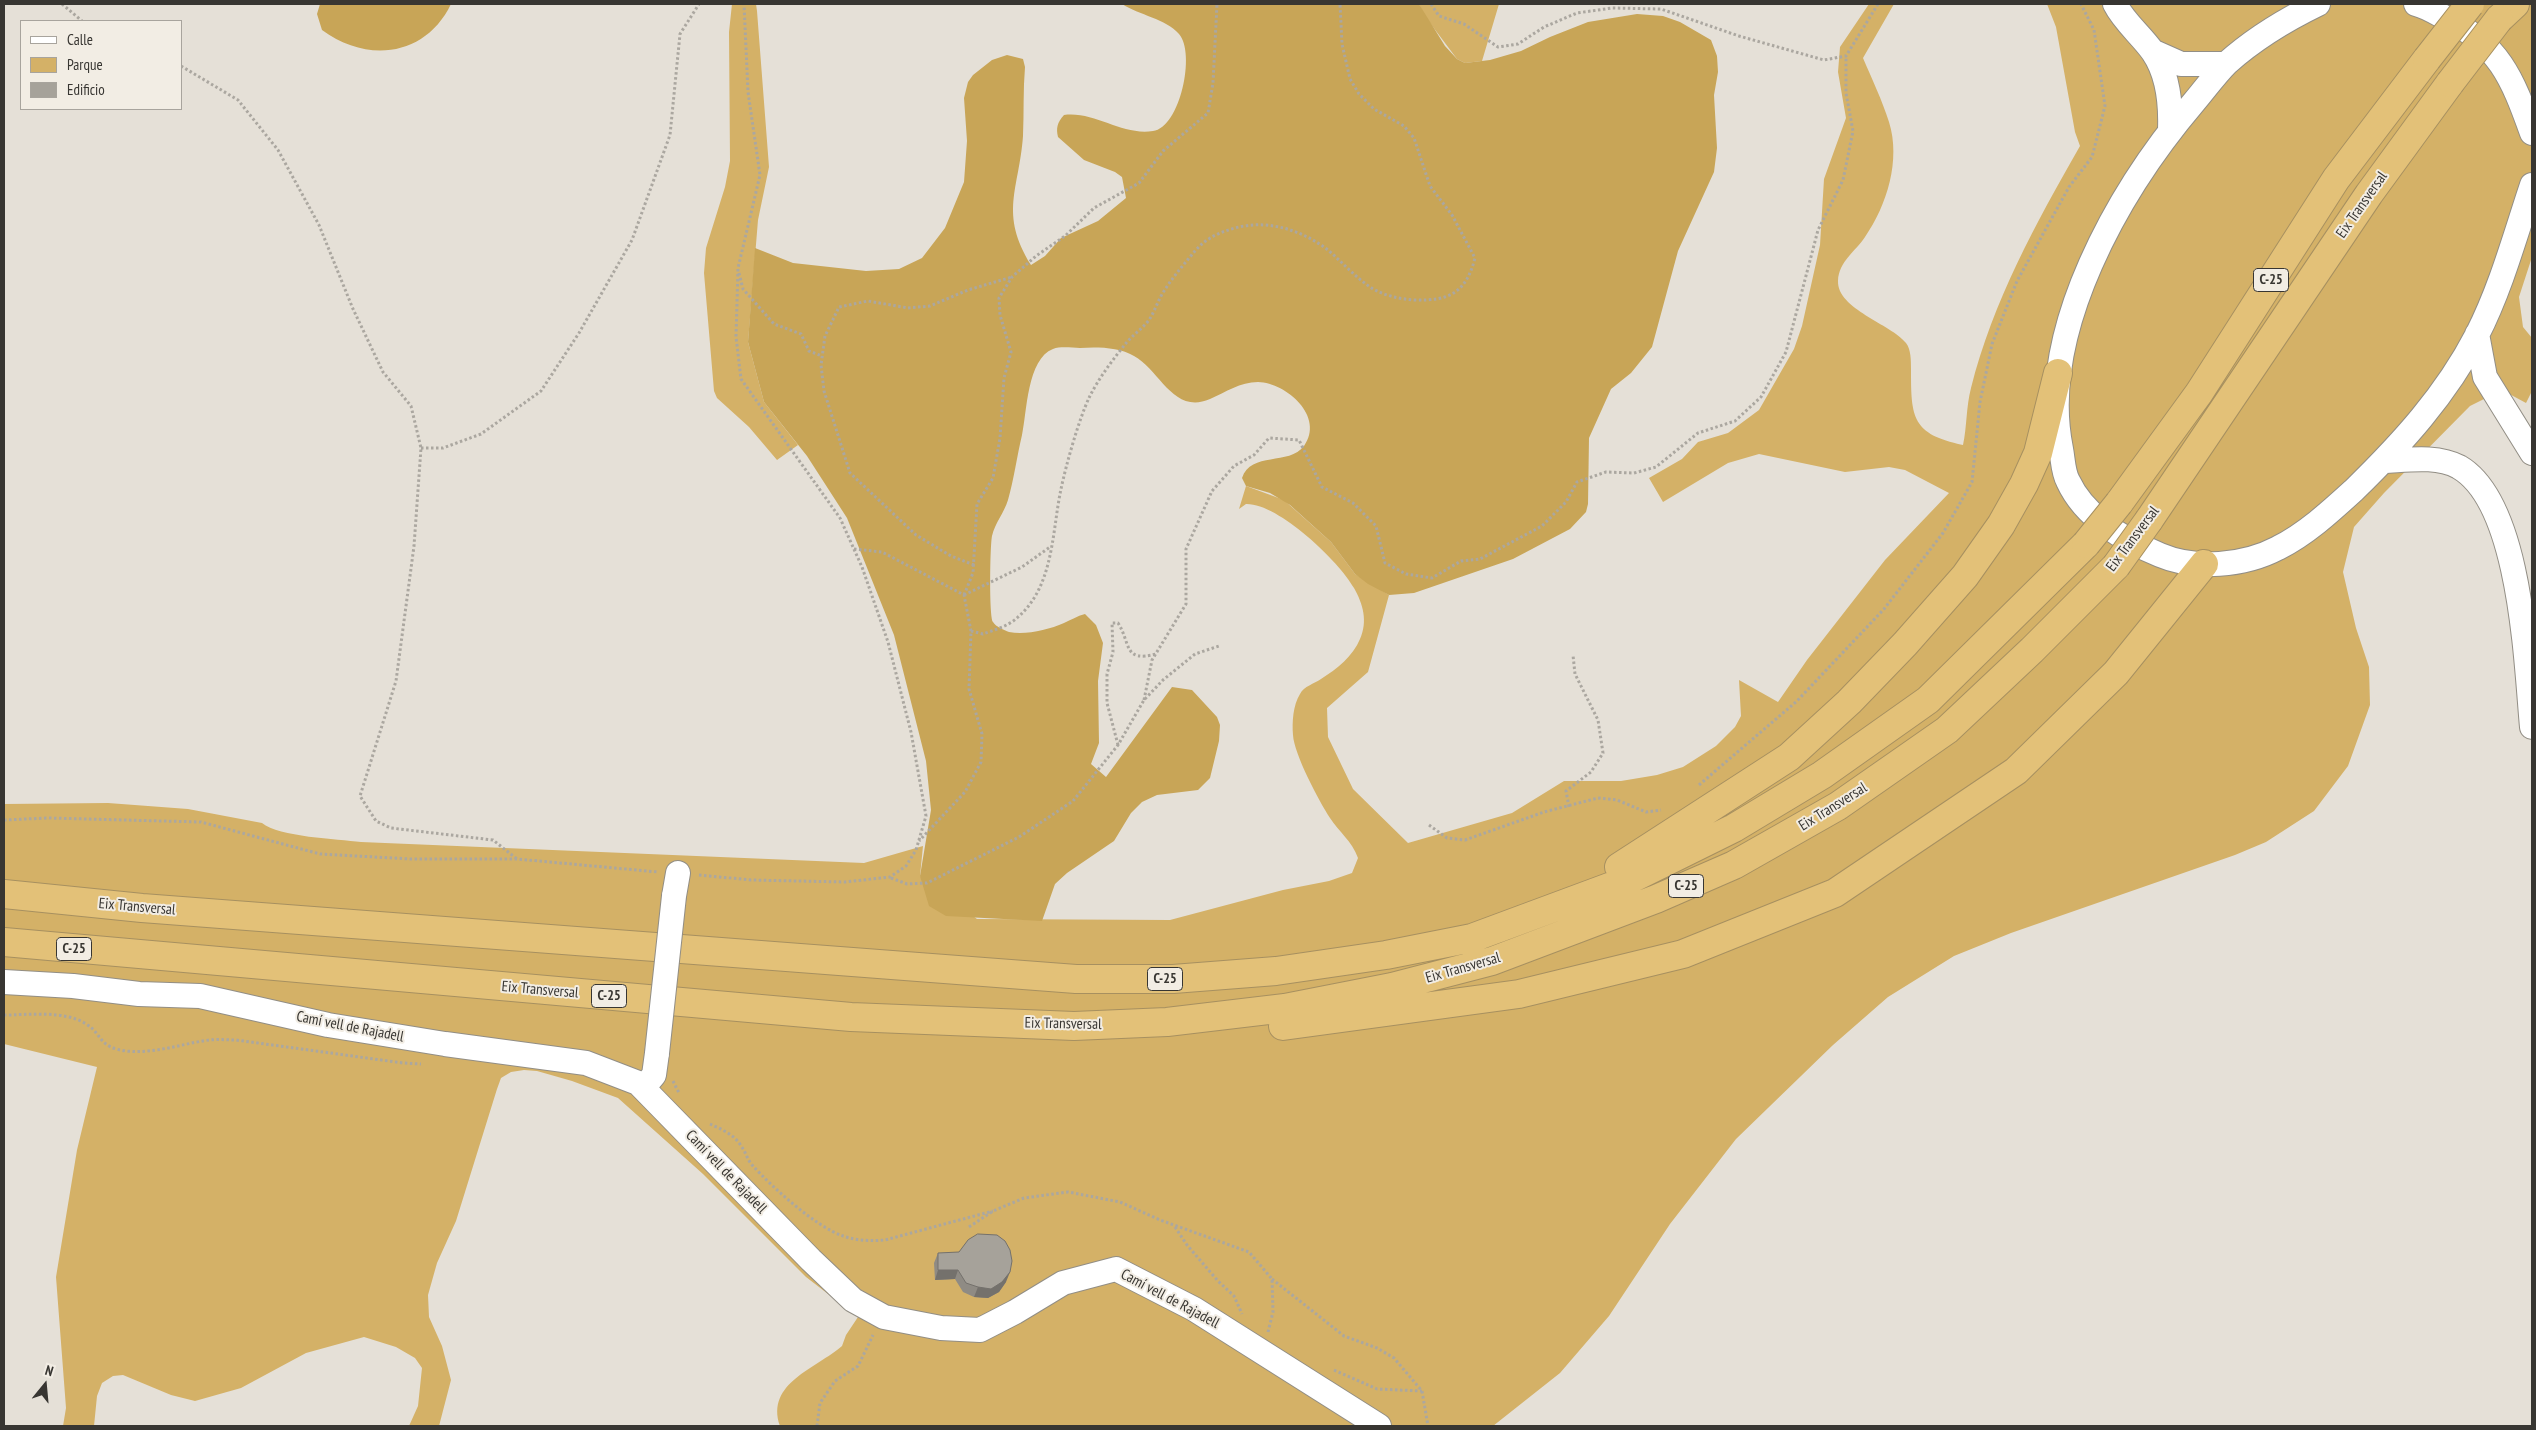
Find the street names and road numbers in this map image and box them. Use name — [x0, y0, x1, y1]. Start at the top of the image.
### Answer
street label: Eix Transversal — [2333, 168, 2391, 242]
road number: C-25 — [2254, 268, 2288, 292]
street label: Eix Transversal — [2103, 503, 2163, 575]
street label: Eix Transversal — [1796, 779, 1870, 835]
road number: C-25 — [1668, 874, 1704, 898]
street label: Eix Transversal — [98, 895, 176, 919]
road number: C-25 — [56, 938, 92, 961]
street label: Eix Transversal — [1424, 949, 1502, 987]
road number: C-25 — [1148, 968, 1182, 991]
street label: Eix Transversal — [501, 978, 579, 1002]
road number: C-25 — [592, 984, 626, 1008]
street label: Camí vell de Rajadell — [295, 1008, 405, 1046]
street label: Eix Transversal — [1024, 1014, 1102, 1034]
street label: Camí vell de Rajadell — [682, 1127, 770, 1217]
street label: Camí vell de Rajadell — [1118, 1265, 1222, 1333]

